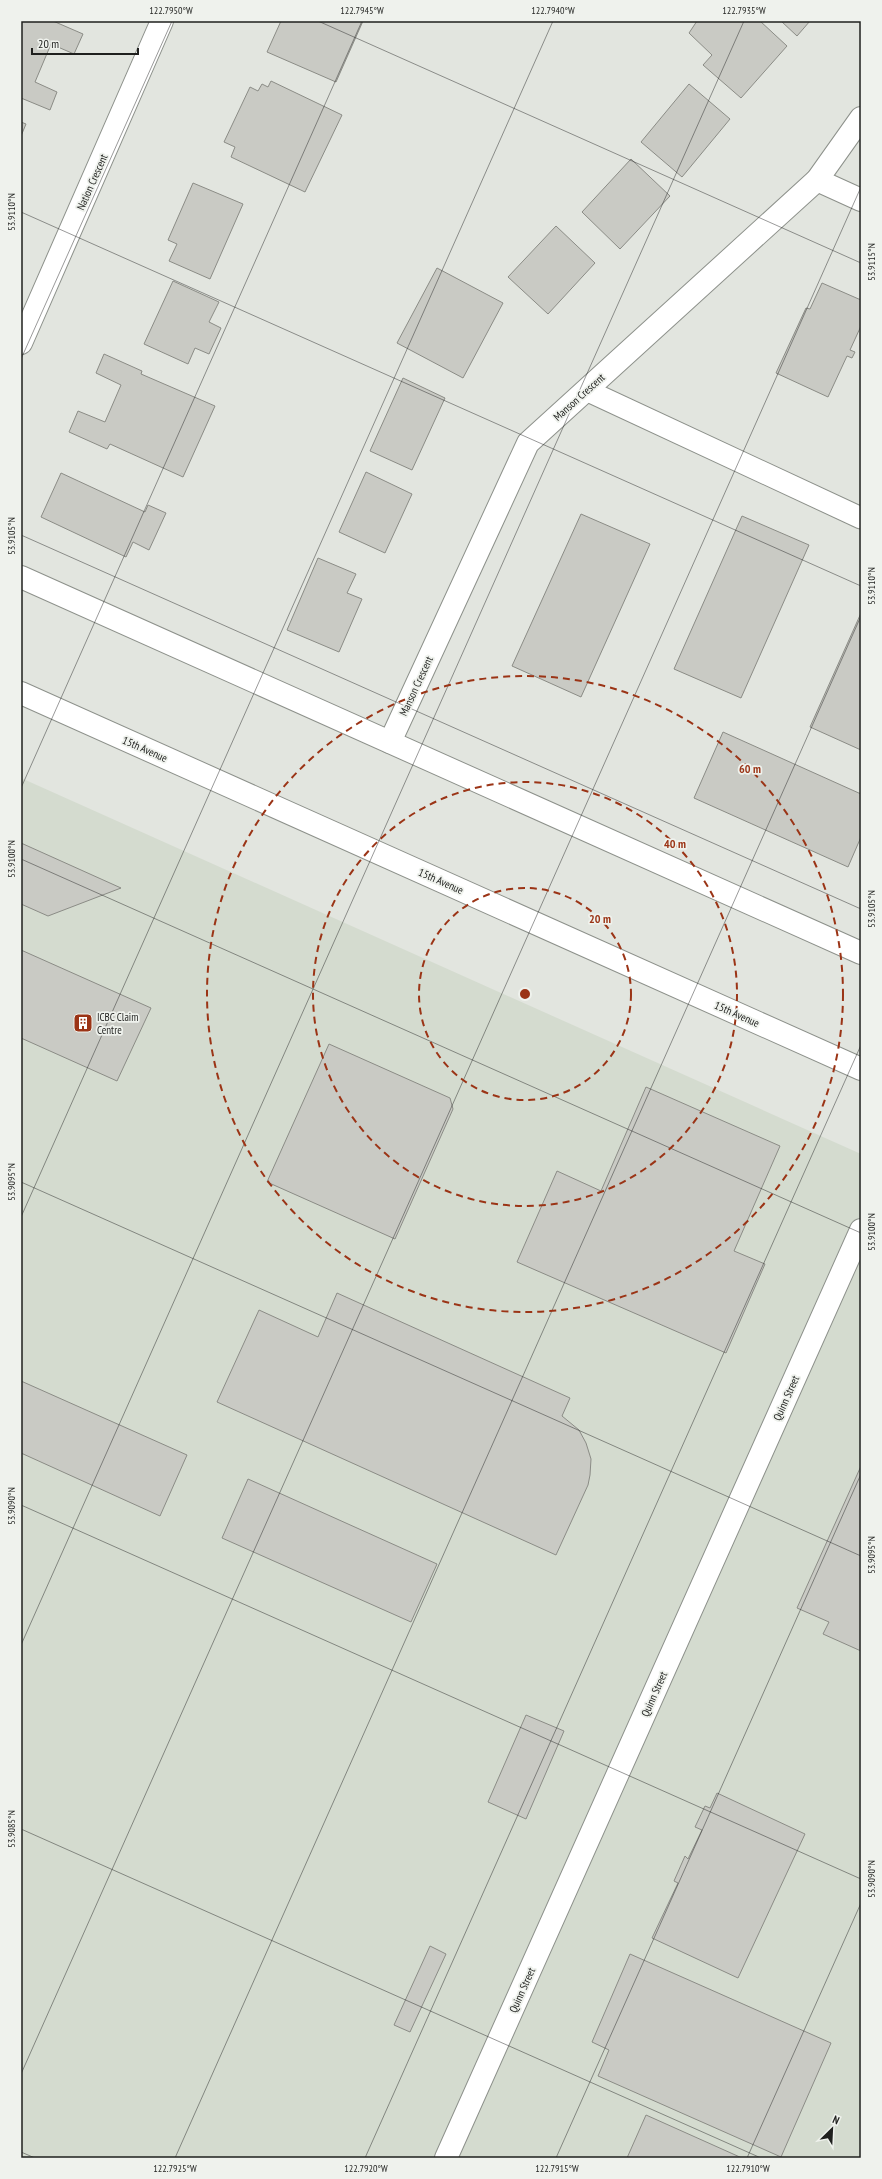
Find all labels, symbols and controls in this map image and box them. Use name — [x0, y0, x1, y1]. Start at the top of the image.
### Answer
text: 122.7950°W — [149, 4, 193, 17]
text: 122.7945°W — [340, 4, 384, 17]
text: 122.7940°W — [531, 4, 575, 17]
text: 122.7935°W — [722, 4, 766, 17]
scale bar — [32, 30, 138, 56]
text: 20 m — [38, 36, 59, 51]
street label: Nation Crescent — [73, 152, 111, 212]
text: 53.9110°N — [5, 193, 18, 231]
text: 53.9115°N — [865, 243, 878, 281]
street label: Manson Crescent — [550, 370, 608, 424]
text: 53.9105°N — [5, 517, 18, 555]
text: 53.9110°N — [865, 567, 878, 605]
street label: Manson Crescent — [396, 654, 436, 718]
street label: 15th Avenue — [120, 733, 170, 765]
text: 60 m — [739, 761, 761, 776]
text: 40 m — [664, 836, 686, 851]
text: 53.9100°N — [5, 840, 18, 878]
street label: 15th Avenue — [416, 865, 466, 897]
text: 53.9105°N — [865, 890, 878, 928]
text: 20 m — [589, 911, 611, 926]
centre of rings — [518, 987, 532, 1001]
street label: 15th Avenue — [712, 998, 762, 1030]
place label: ICBC Claim Centre — [97, 1010, 138, 1037]
building icon: ICBC Claim Centre — [72, 1012, 94, 1034]
text: 53.9095°N — [5, 1163, 18, 1201]
text: 53.9100°N — [865, 1213, 878, 1251]
street label: Quinn Street — [770, 1373, 802, 1423]
text: 53.9090°N — [5, 1487, 18, 1525]
text: 53.9095°N — [865, 1536, 878, 1574]
street label: Quinn Street — [638, 1669, 670, 1719]
text: 53.9085°N — [5, 1810, 18, 1848]
text: 53.9090°N — [865, 1860, 878, 1898]
street label: Quinn Street — [506, 1965, 538, 2015]
north arrow — [812, 2109, 852, 2149]
text: N — [831, 2112, 842, 2127]
text: 122.7925°W — [153, 2162, 197, 2175]
text: 122.7920°W — [344, 2162, 388, 2175]
text: 122.7915°W — [535, 2162, 579, 2175]
text: 122.7910°W — [726, 2162, 770, 2175]

